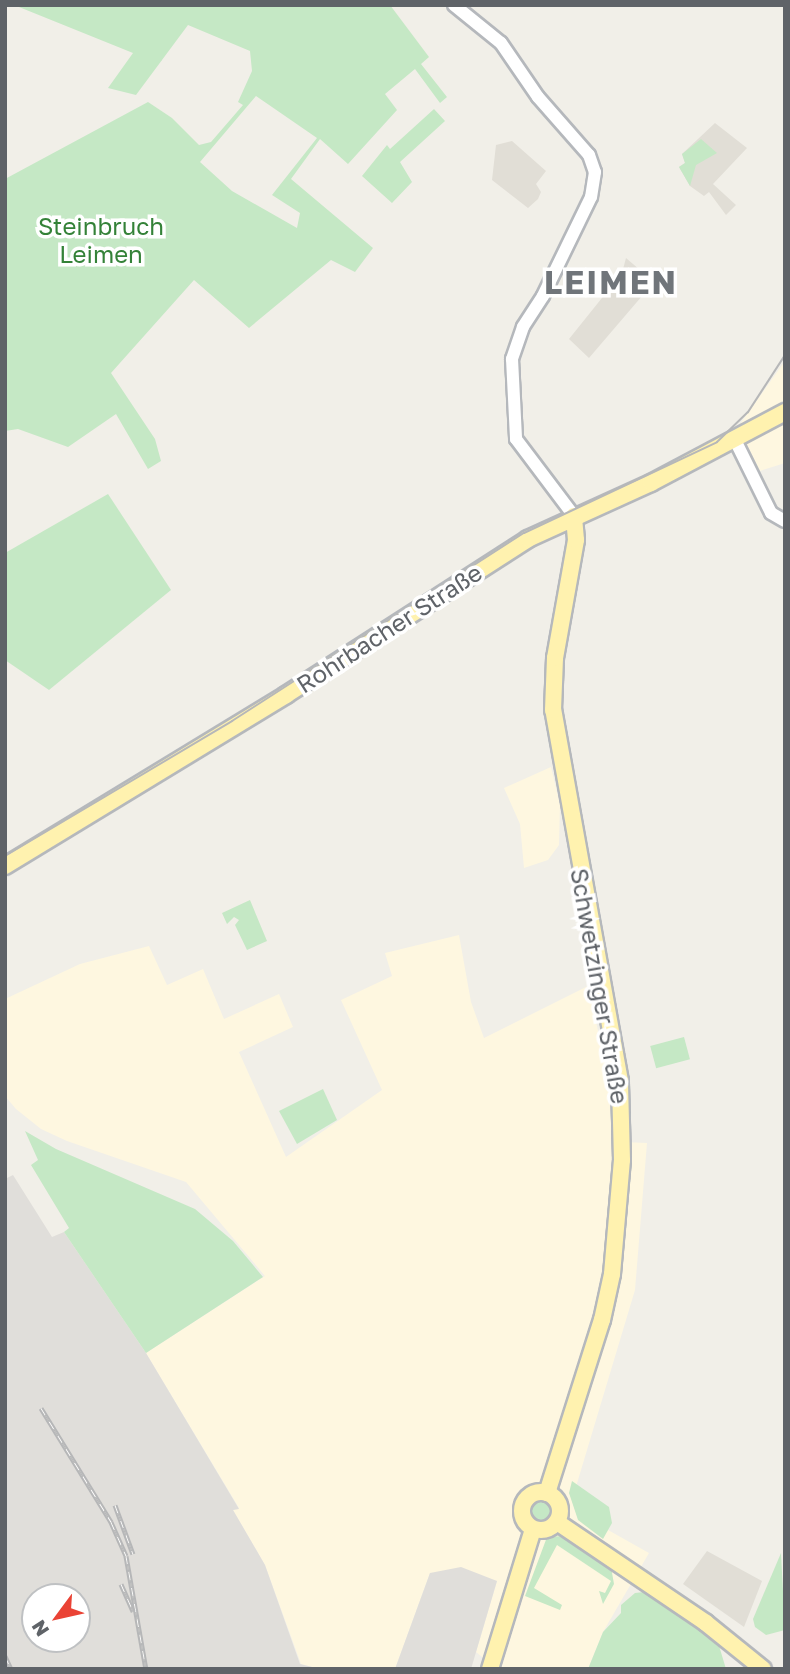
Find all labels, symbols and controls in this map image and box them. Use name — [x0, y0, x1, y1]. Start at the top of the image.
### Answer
park label: Steinbruch Leimen — [38, 212, 164, 268]
district label: LEIMEN — [545, 263, 677, 301]
street label: Rohrbacher Straße — [291, 557, 487, 699]
street label: Schwetzinger Straße — [565, 866, 635, 1106]
north arrow — [21, 1583, 91, 1653]
text: N — [26, 1616, 53, 1641]

